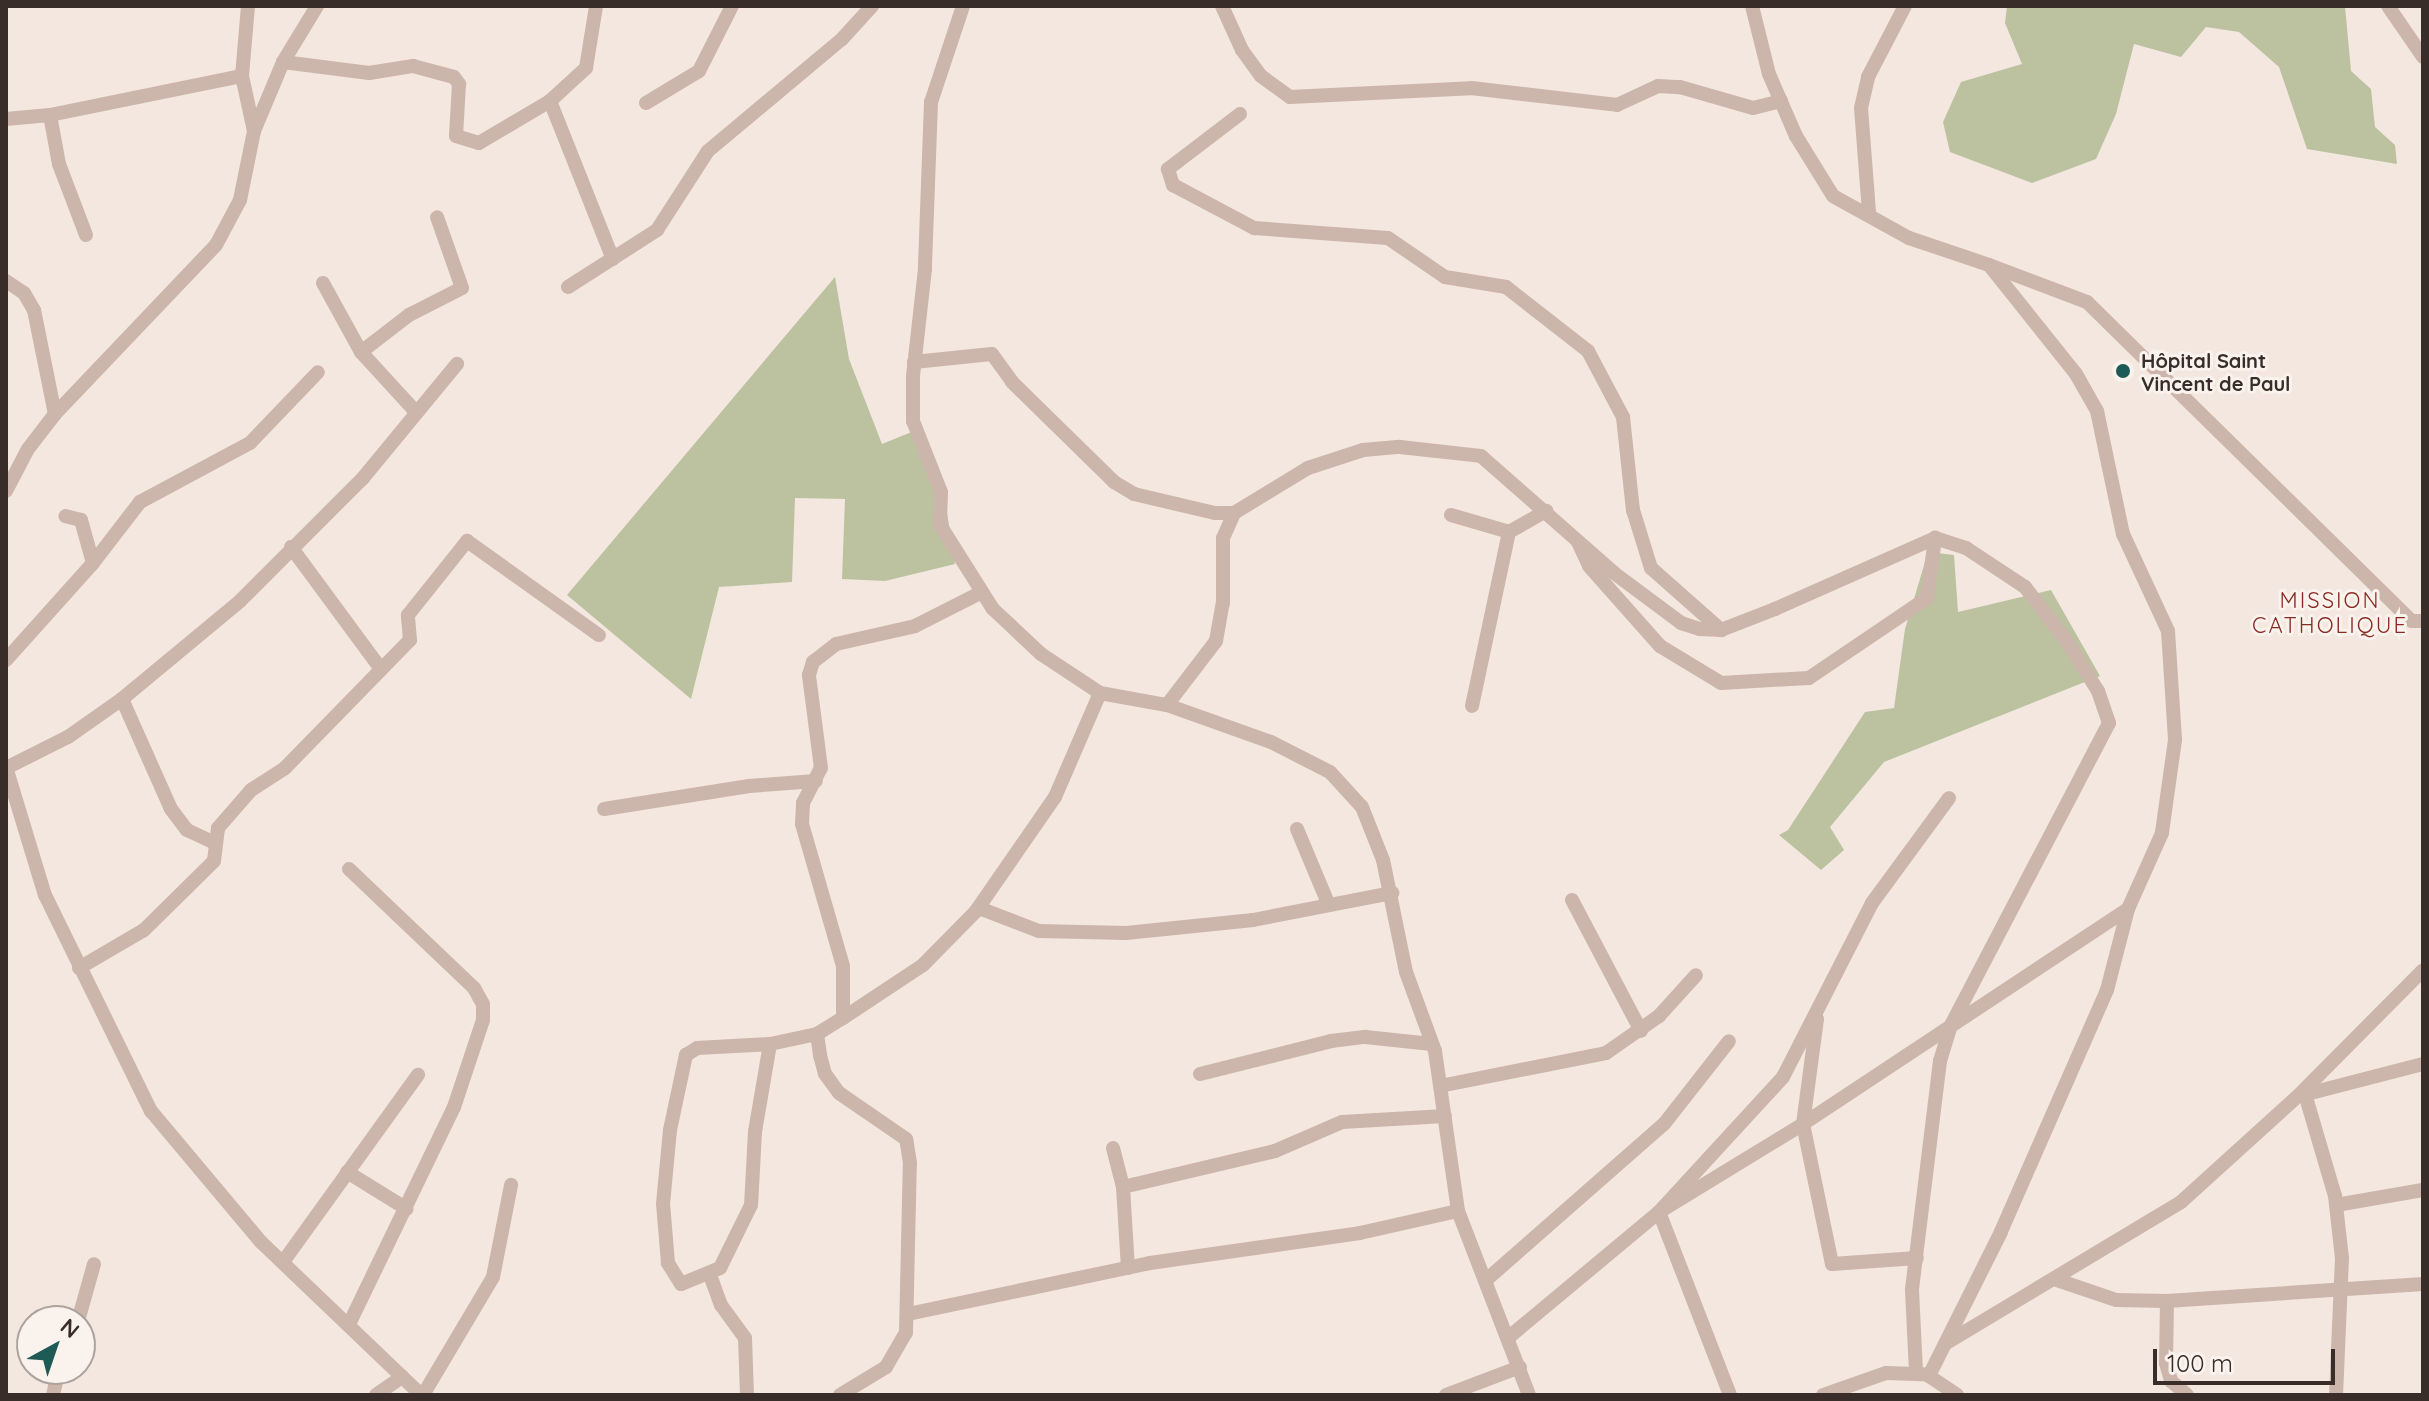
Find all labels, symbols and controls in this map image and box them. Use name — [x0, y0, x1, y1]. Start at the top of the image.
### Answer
place label: Hôpital Saint Vincent de Paul — [2141, 348, 2291, 395]
marker: Hôpital Saint Vincent de Paul — [2112, 360, 2134, 382]
district label: MISSION CATHOLIQUE — [2252, 587, 2408, 638]
north arrow — [16, 1305, 96, 1385]
text: N — [55, 1312, 85, 1344]
scale bar — [2157, 1333, 2339, 1383]
text: 100 m — [2167, 1348, 2233, 1378]

